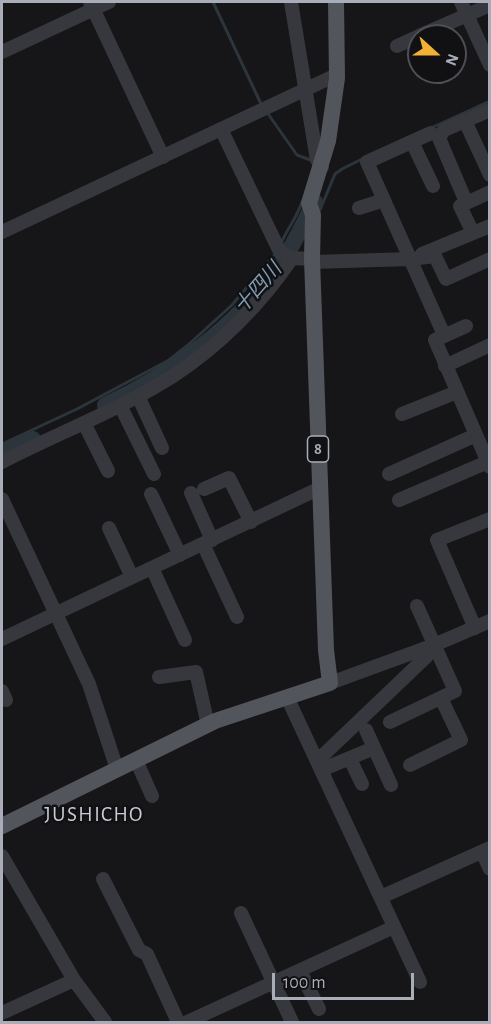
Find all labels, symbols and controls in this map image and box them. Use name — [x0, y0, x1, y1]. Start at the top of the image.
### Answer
north arrow — [407, 24, 467, 84]
text: N — [442, 52, 461, 68]
water label: 十四川 — [229, 257, 287, 319]
road number: 8 — [308, 436, 328, 462]
district label: JUSHICHO — [44, 802, 144, 828]
scale bar — [275, 961, 418, 999]
text: 100 m — [283, 974, 326, 992]

